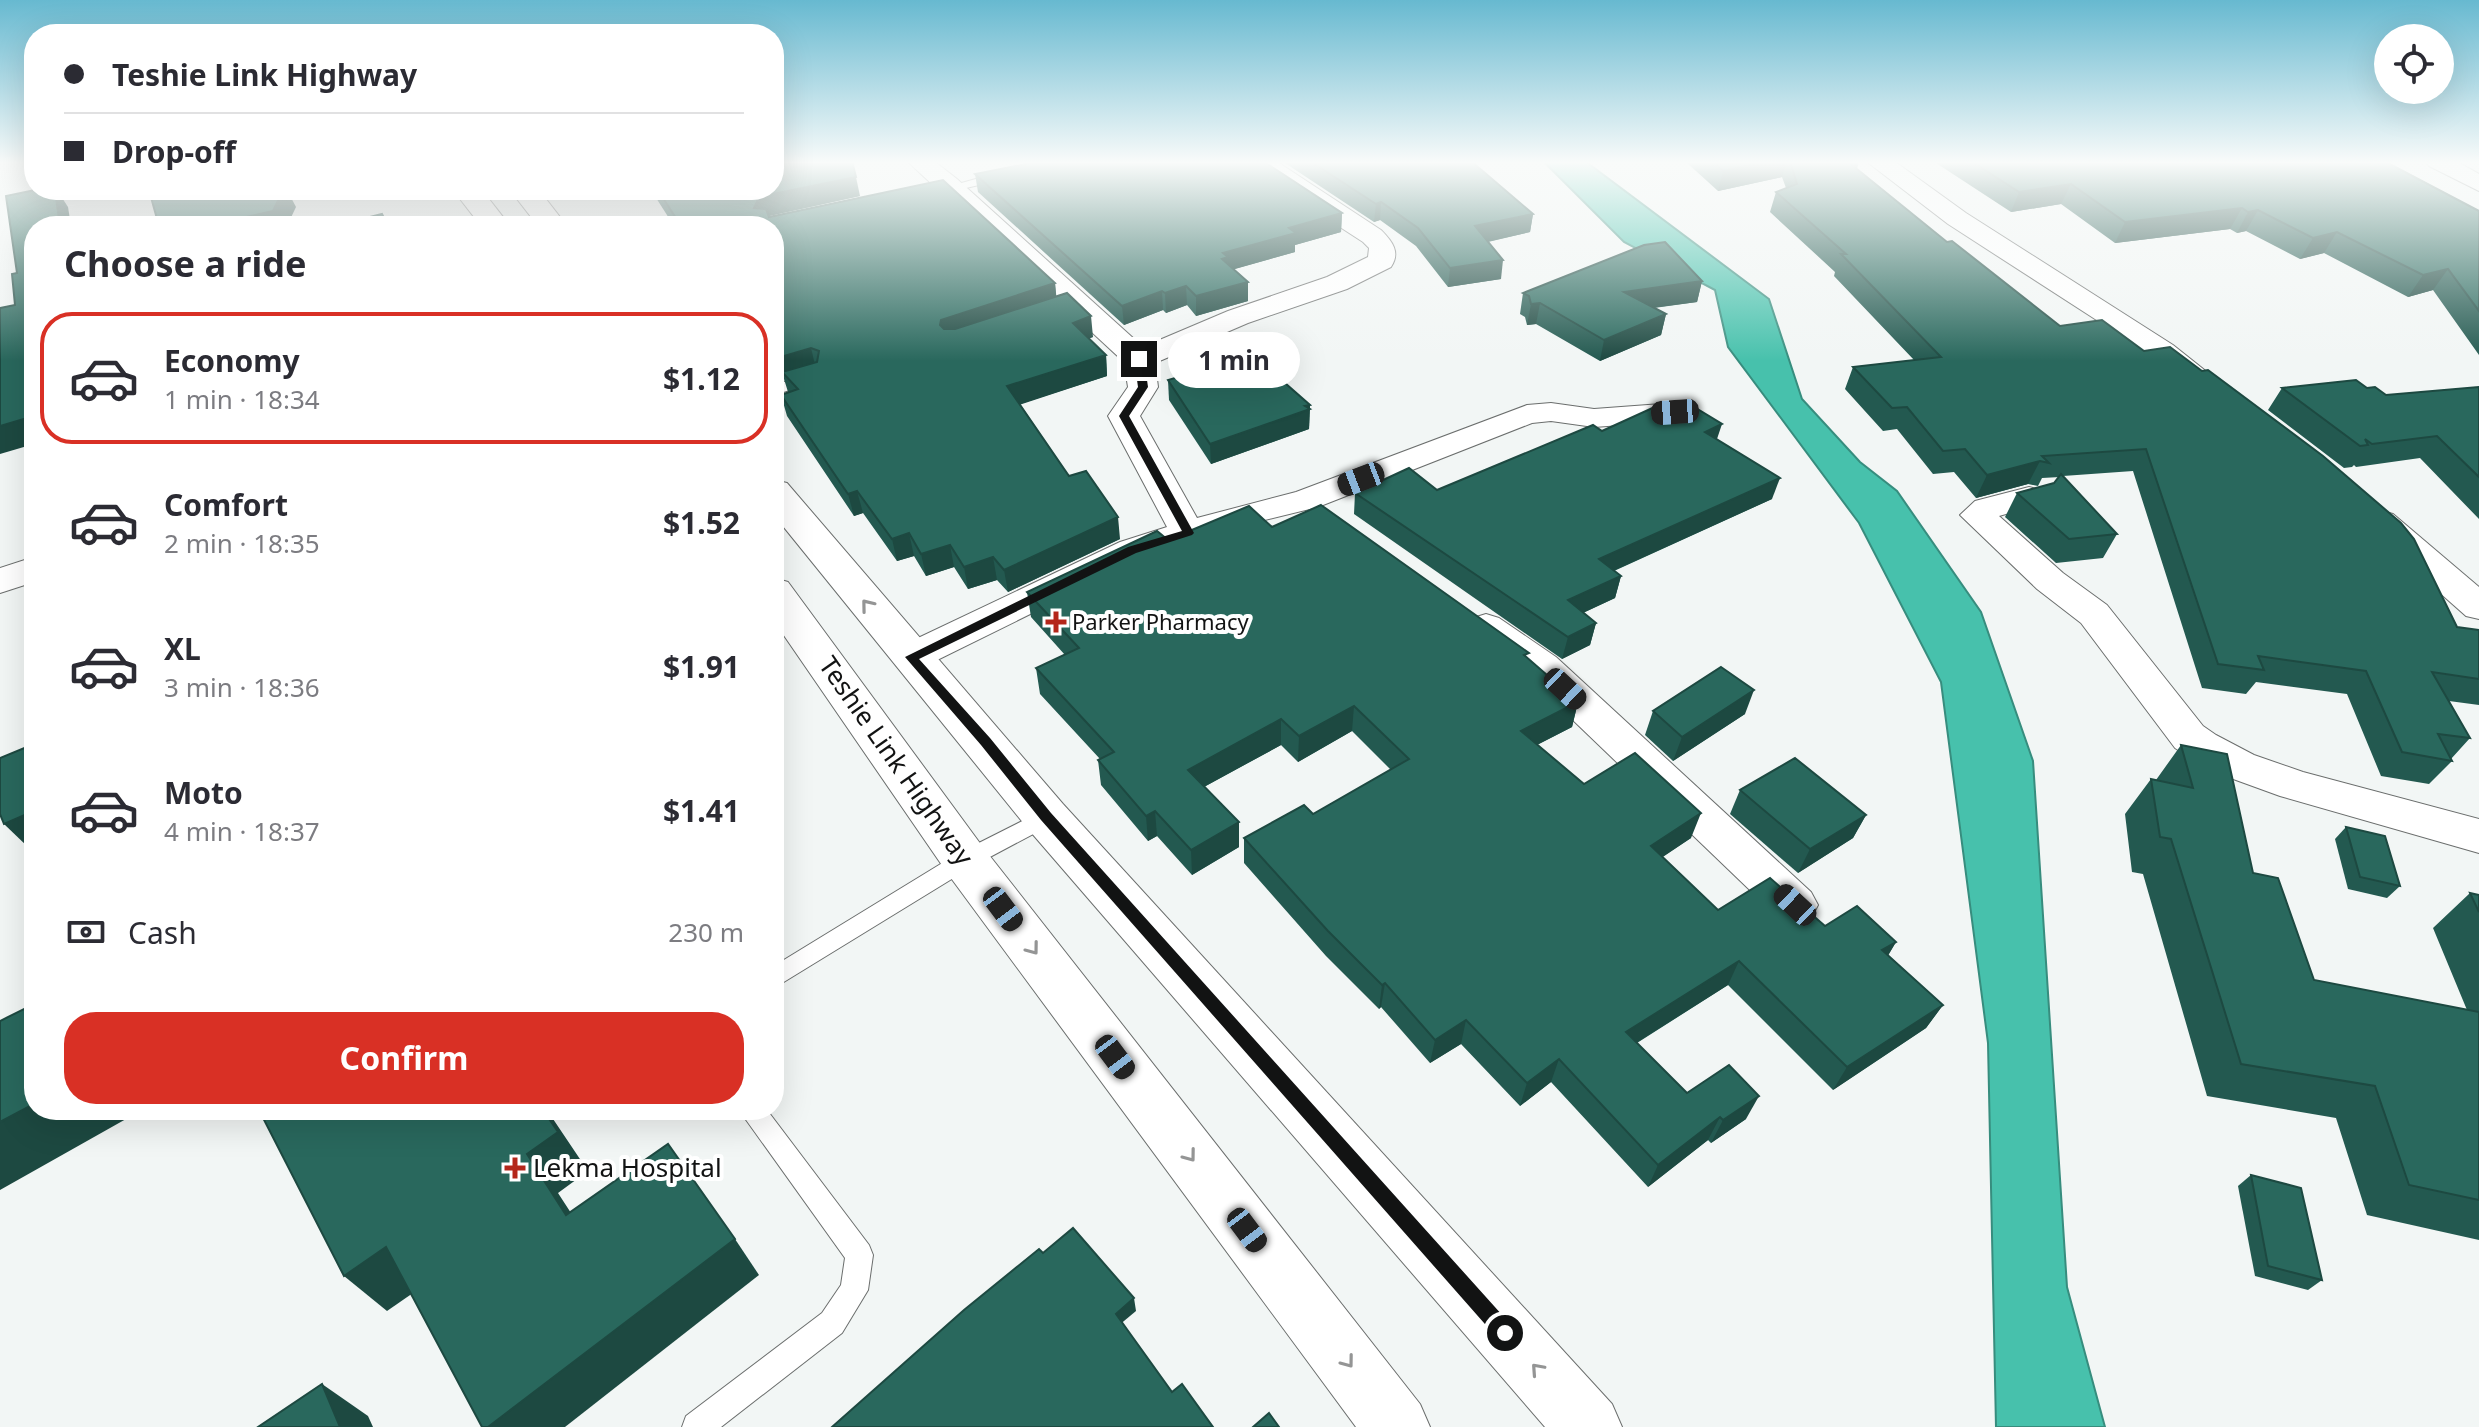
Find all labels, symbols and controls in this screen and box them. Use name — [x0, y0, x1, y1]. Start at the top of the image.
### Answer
map controls — [2374, 24, 2454, 104]
button: locate — [2374, 24, 2454, 104]
text: Teshie Link Highway — [112, 54, 417, 95]
text: Drop-off — [112, 131, 236, 172]
text: Choose a ride — [64, 239, 306, 288]
callout: 1 min — [1167, 331, 1299, 387]
text: Economy — [164, 340, 300, 381]
route end — [1121, 341, 1157, 377]
icon: car — [68, 342, 140, 414]
text: 1 min — [1198, 342, 1270, 378]
text: $1.12 — [663, 358, 740, 399]
text: 1 min · 18:34 — [164, 381, 320, 417]
car — [1650, 398, 1700, 426]
car — [1334, 459, 1388, 499]
text: Comfort — [164, 484, 288, 525]
icon: car — [68, 486, 140, 558]
text: $1.52 — [663, 502, 740, 543]
text: 2 min · 18:35 — [164, 525, 320, 561]
one-way arrow — [863, 599, 877, 614]
place label: Parker Pharmacy — [1072, 606, 1250, 636]
marker: Parker Pharmacy — [1047, 613, 1065, 631]
text: XL — [164, 628, 201, 669]
icon: car — [68, 630, 140, 702]
text: $1.91 — [663, 646, 740, 687]
street label: Teshie Link Highway — [811, 649, 983, 873]
car — [1539, 664, 1591, 714]
text: 3 min · 18:36 — [164, 669, 320, 705]
text: Moto — [164, 772, 243, 813]
icon: car — [68, 774, 140, 846]
text: $1.41 — [663, 790, 740, 831]
text: 4 min · 18:37 — [164, 813, 320, 849]
car — [1769, 880, 1821, 930]
car — [979, 883, 1027, 935]
icon: cash — [64, 910, 108, 954]
text: Cash — [128, 912, 197, 953]
text: 230 m — [668, 914, 744, 950]
one-way arrow — [1023, 940, 1037, 955]
button: Confirm — [64, 1012, 744, 1104]
car — [1091, 1031, 1139, 1083]
one-way arrow — [1181, 1147, 1195, 1161]
place label: Lekma Hospital — [533, 1149, 722, 1185]
marker: Lekma Hospital — [504, 1157, 526, 1179]
car — [1223, 1204, 1271, 1256]
route start — [1487, 1315, 1523, 1351]
one-way arrow — [1338, 1354, 1352, 1368]
one-way arrow — [1532, 1363, 1547, 1378]

